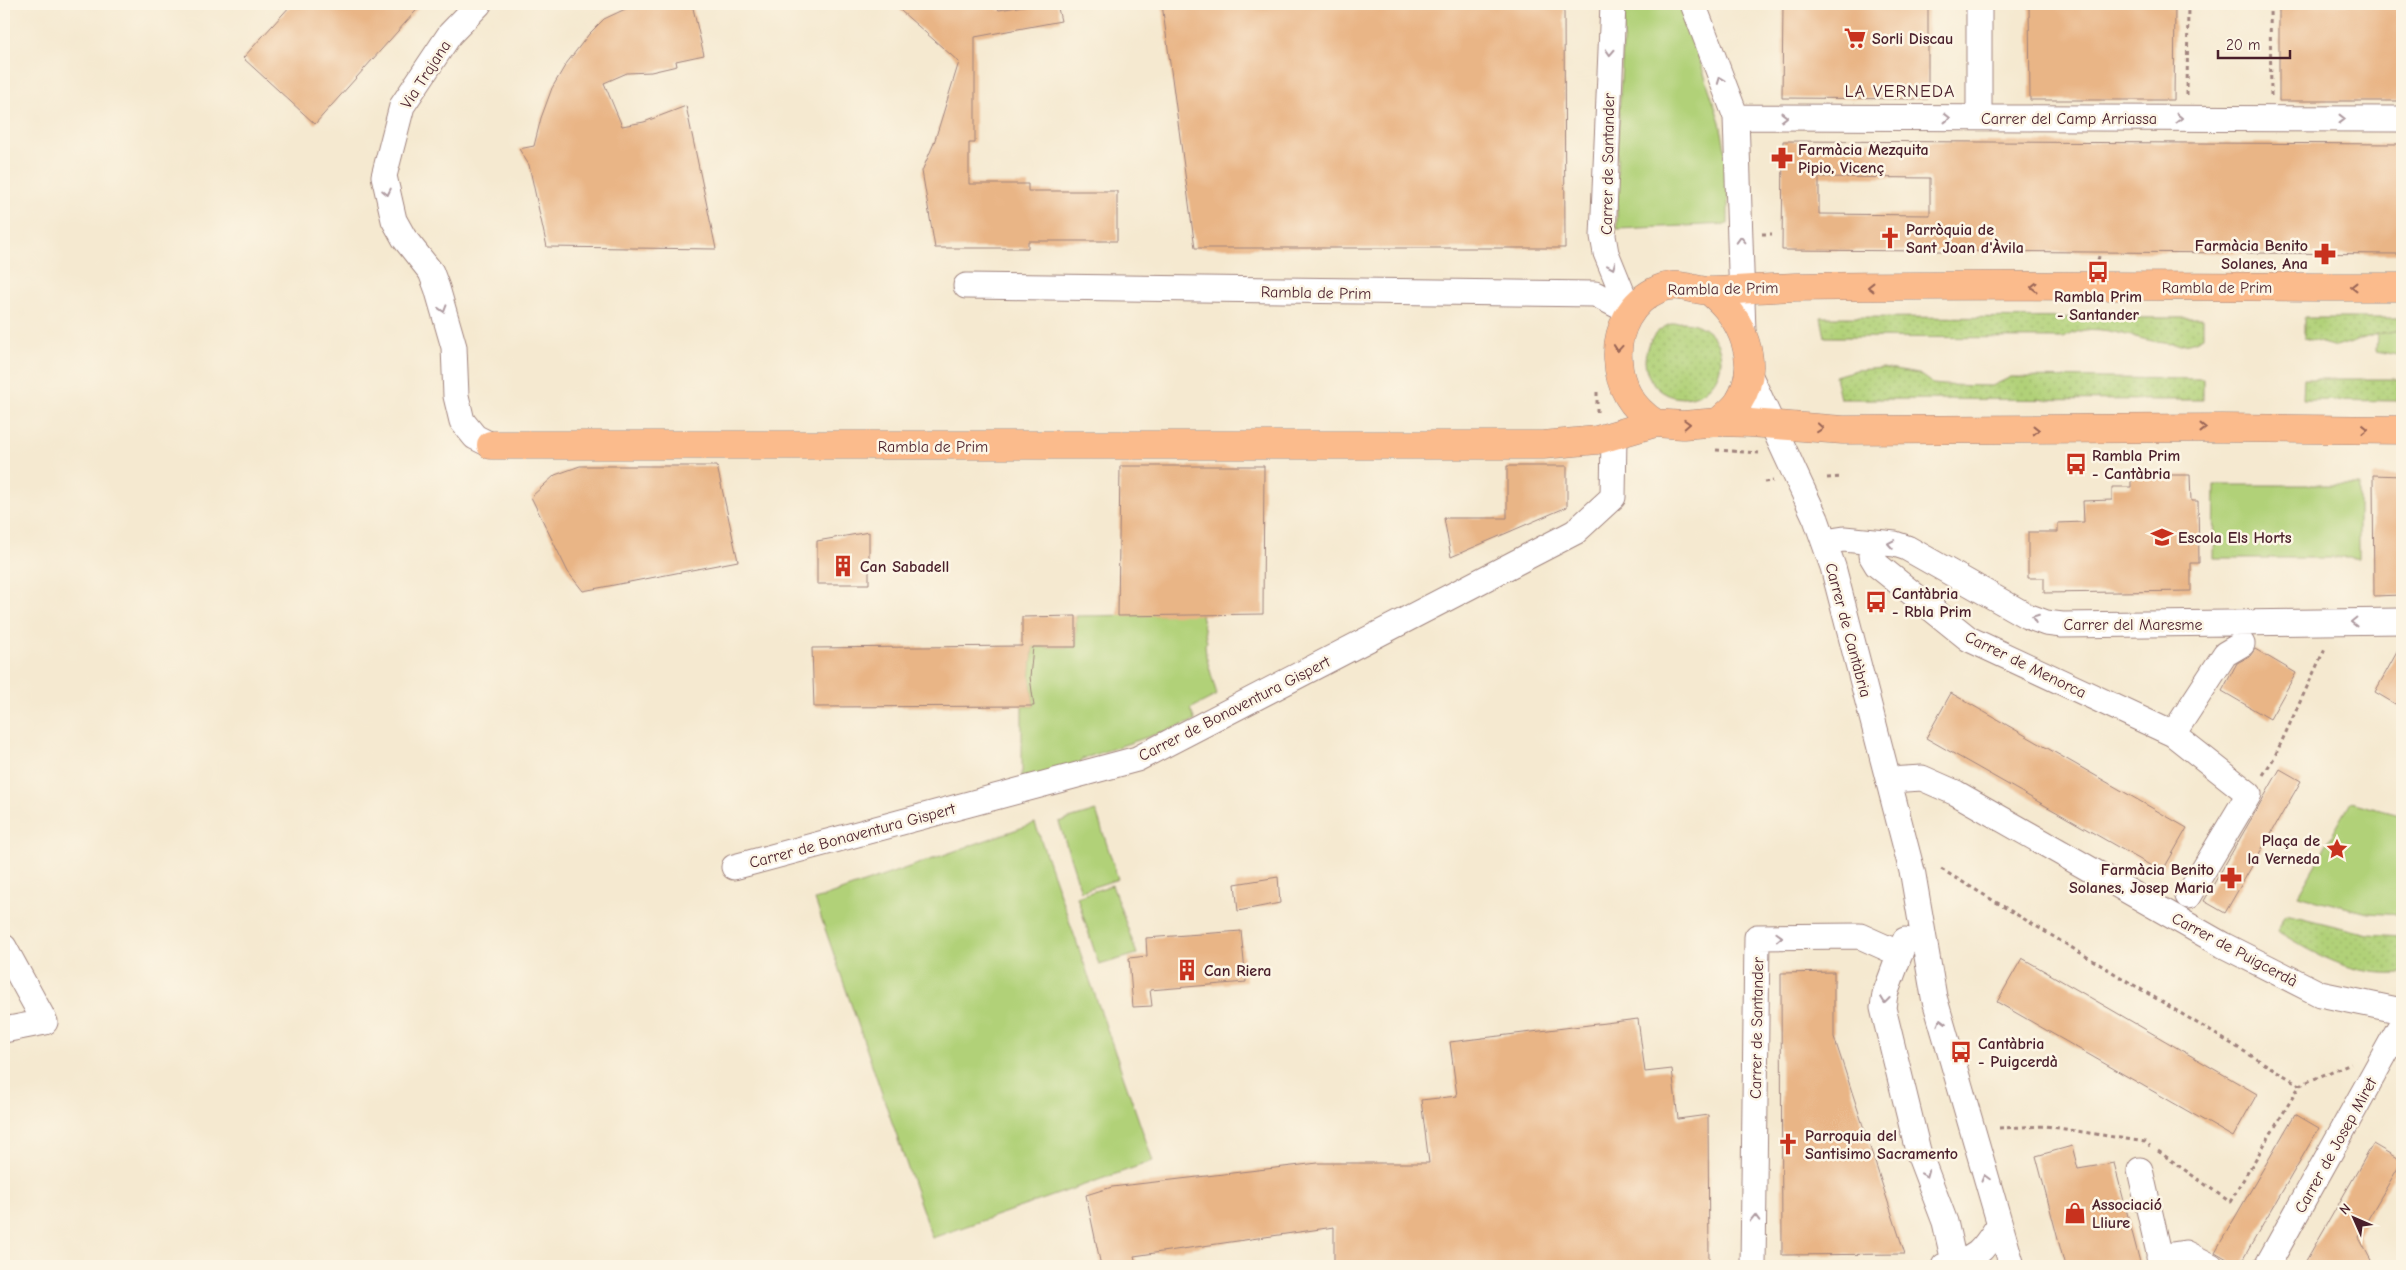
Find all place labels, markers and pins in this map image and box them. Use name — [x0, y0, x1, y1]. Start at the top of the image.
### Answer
supermarket icon: Sorli Discau — [1842, 25, 1868, 51]
place label: Sorli Discau — [1872, 30, 1953, 48]
place label: Farmàcia Mezquita Pipio, Vicenç — [1798, 141, 1929, 177]
pharmacy icon: Farmàcia Mezquita Pipio, Vicenç — [1769, 145, 1795, 171]
place label: Parròquia de Sant Joan d'Àvila — [1906, 221, 2024, 257]
church icon: Parròquia de Sant Joan d'Àvila — [1877, 225, 1903, 251]
place label: Farmàcia Benito Solanes, Ana — [2195, 237, 2308, 273]
pharmacy icon: Farmàcia Benito Solanes, Ana — [2312, 241, 2338, 267]
bus stop icon: Rambla Prim - Santander — [2085, 259, 2111, 285]
place label: Rambla Prim - Santander — [2054, 288, 2142, 324]
place label: Rambla Prim - Cantàbria — [2092, 447, 2180, 483]
bus stop icon: Rambla Prim - Cantàbria — [2063, 451, 2089, 477]
school or university icon: Escola Els Horts — [2149, 524, 2175, 550]
place label: Escola Els Horts — [2178, 529, 2292, 547]
building icon: Can Sabadell — [830, 553, 856, 579]
place label: Can Sabadell — [860, 558, 949, 576]
place label: Cantàbria - Rbla Prim — [1892, 585, 1972, 621]
bus stop icon: Cantàbria - Rbla Prim — [1863, 589, 1889, 615]
place label: Plaça de la Verneda — [2247, 832, 2320, 868]
place icon: Plaça de la Verneda — [2324, 836, 2350, 862]
place label: Farmàcia Benito Solanes, Josep Maria — [2069, 861, 2214, 897]
pharmacy icon: Farmàcia Benito Solanes, Josep Maria — [2218, 865, 2244, 891]
building icon: Can Riera — [1174, 957, 1200, 983]
place label: Can Riera — [1204, 962, 1271, 980]
place label: Cantàbria - Puigcerdà — [1978, 1035, 2058, 1071]
bus stop icon: Cantàbria - Puigcerdà — [1948, 1039, 1974, 1065]
place label: Parroquia del Santisimo Sacramento — [1805, 1127, 1958, 1163]
church icon: Parroquia del Santisimo Sacramento — [1775, 1131, 1801, 1157]
place label: Associació Lliure — [2092, 1196, 2162, 1232]
shop icon: Associació Lliure — [2062, 1200, 2088, 1226]

